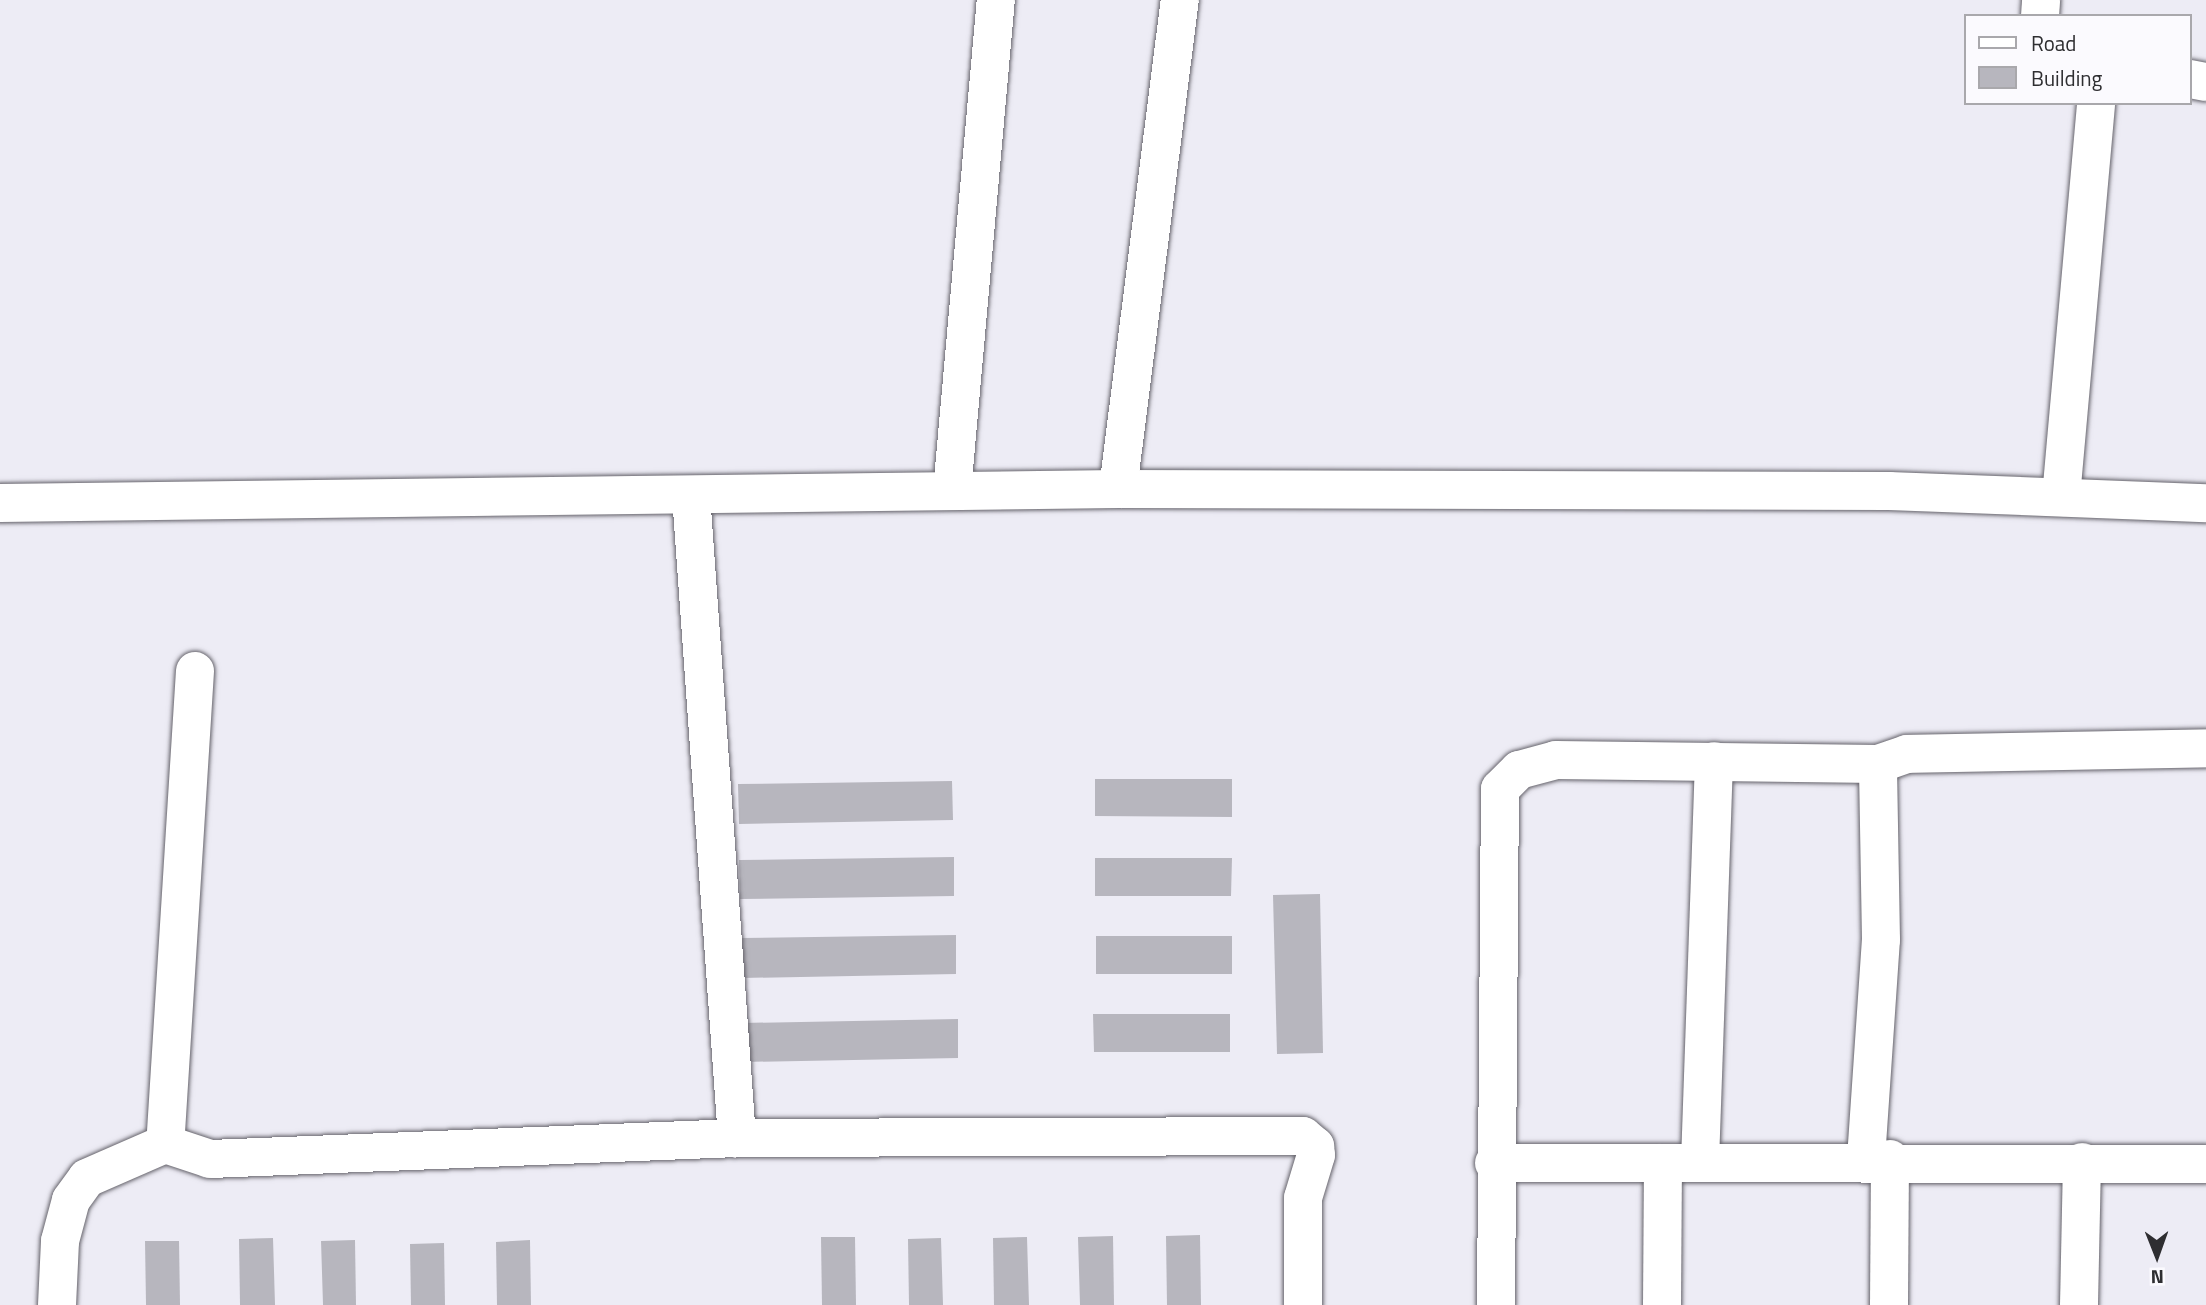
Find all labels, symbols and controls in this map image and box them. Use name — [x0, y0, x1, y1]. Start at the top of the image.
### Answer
legend — [1965, 14, 2192, 105]
text: Road — [2031, 27, 2076, 59]
text: Building — [2031, 62, 2102, 94]
north arrow — [2122, 1221, 2192, 1291]
text: N — [2151, 1263, 2164, 1292]

